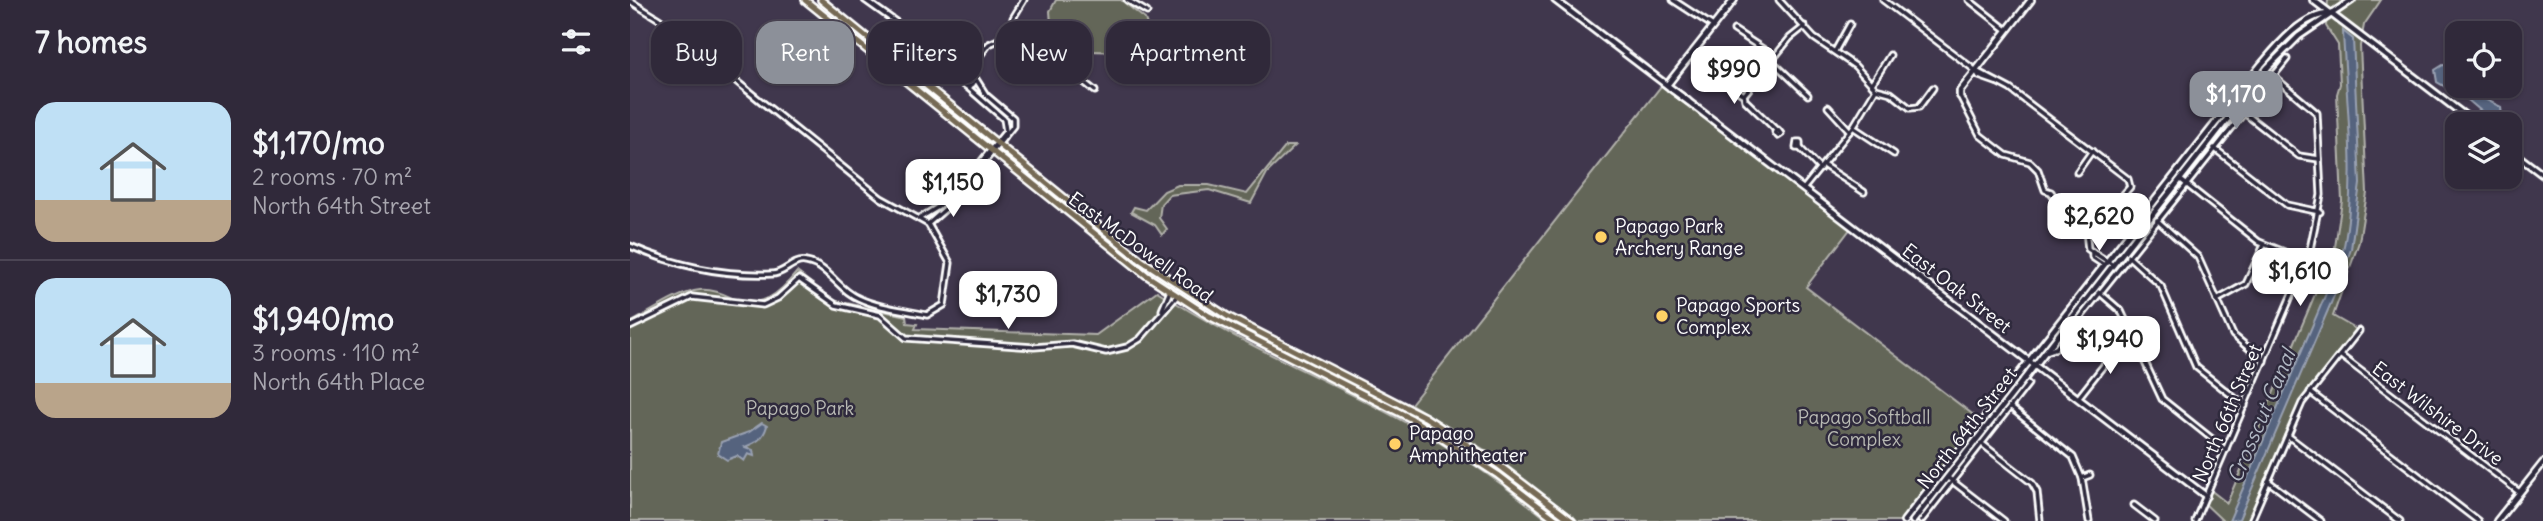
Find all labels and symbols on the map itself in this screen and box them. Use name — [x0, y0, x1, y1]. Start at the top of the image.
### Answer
pin: $990 — [1693, 46, 1775, 106]
pin: $1,170 — [2179, 72, 2293, 131]
pin: $1,150 — [896, 160, 1010, 219]
street label: East McDowell Road — [1064, 186, 1218, 308]
pin: $2,620 — [2042, 194, 2156, 253]
place label: Papago Park Archery Range — [1615, 214, 1743, 260]
marker: Papago Park Archery Range — [1593, 229, 1609, 245]
street label: East Oak Street — [1898, 238, 2016, 338]
pin: $1,610 — [2243, 248, 2357, 308]
pin: $1,730 — [951, 272, 1065, 331]
place label: Papago Sports Complex — [1676, 293, 1800, 339]
marker: Papago Sports Complex — [1654, 308, 1670, 324]
pin: $1,940 — [2053, 316, 2167, 376]
street label: North 66th Street — [2187, 340, 2267, 486]
water label: Crosscut Canal — [2221, 342, 2303, 487]
street label: East Wilshire Drive — [2368, 356, 2508, 470]
street label: North 64th Street — [1912, 362, 2022, 494]
park label: Papago Park — [746, 396, 855, 420]
park label: Papago Softball Complex — [1798, 405, 1930, 451]
place label: Papago Amphitheater — [1409, 421, 1527, 467]
marker: Papago Amphitheater — [1387, 436, 1403, 452]

